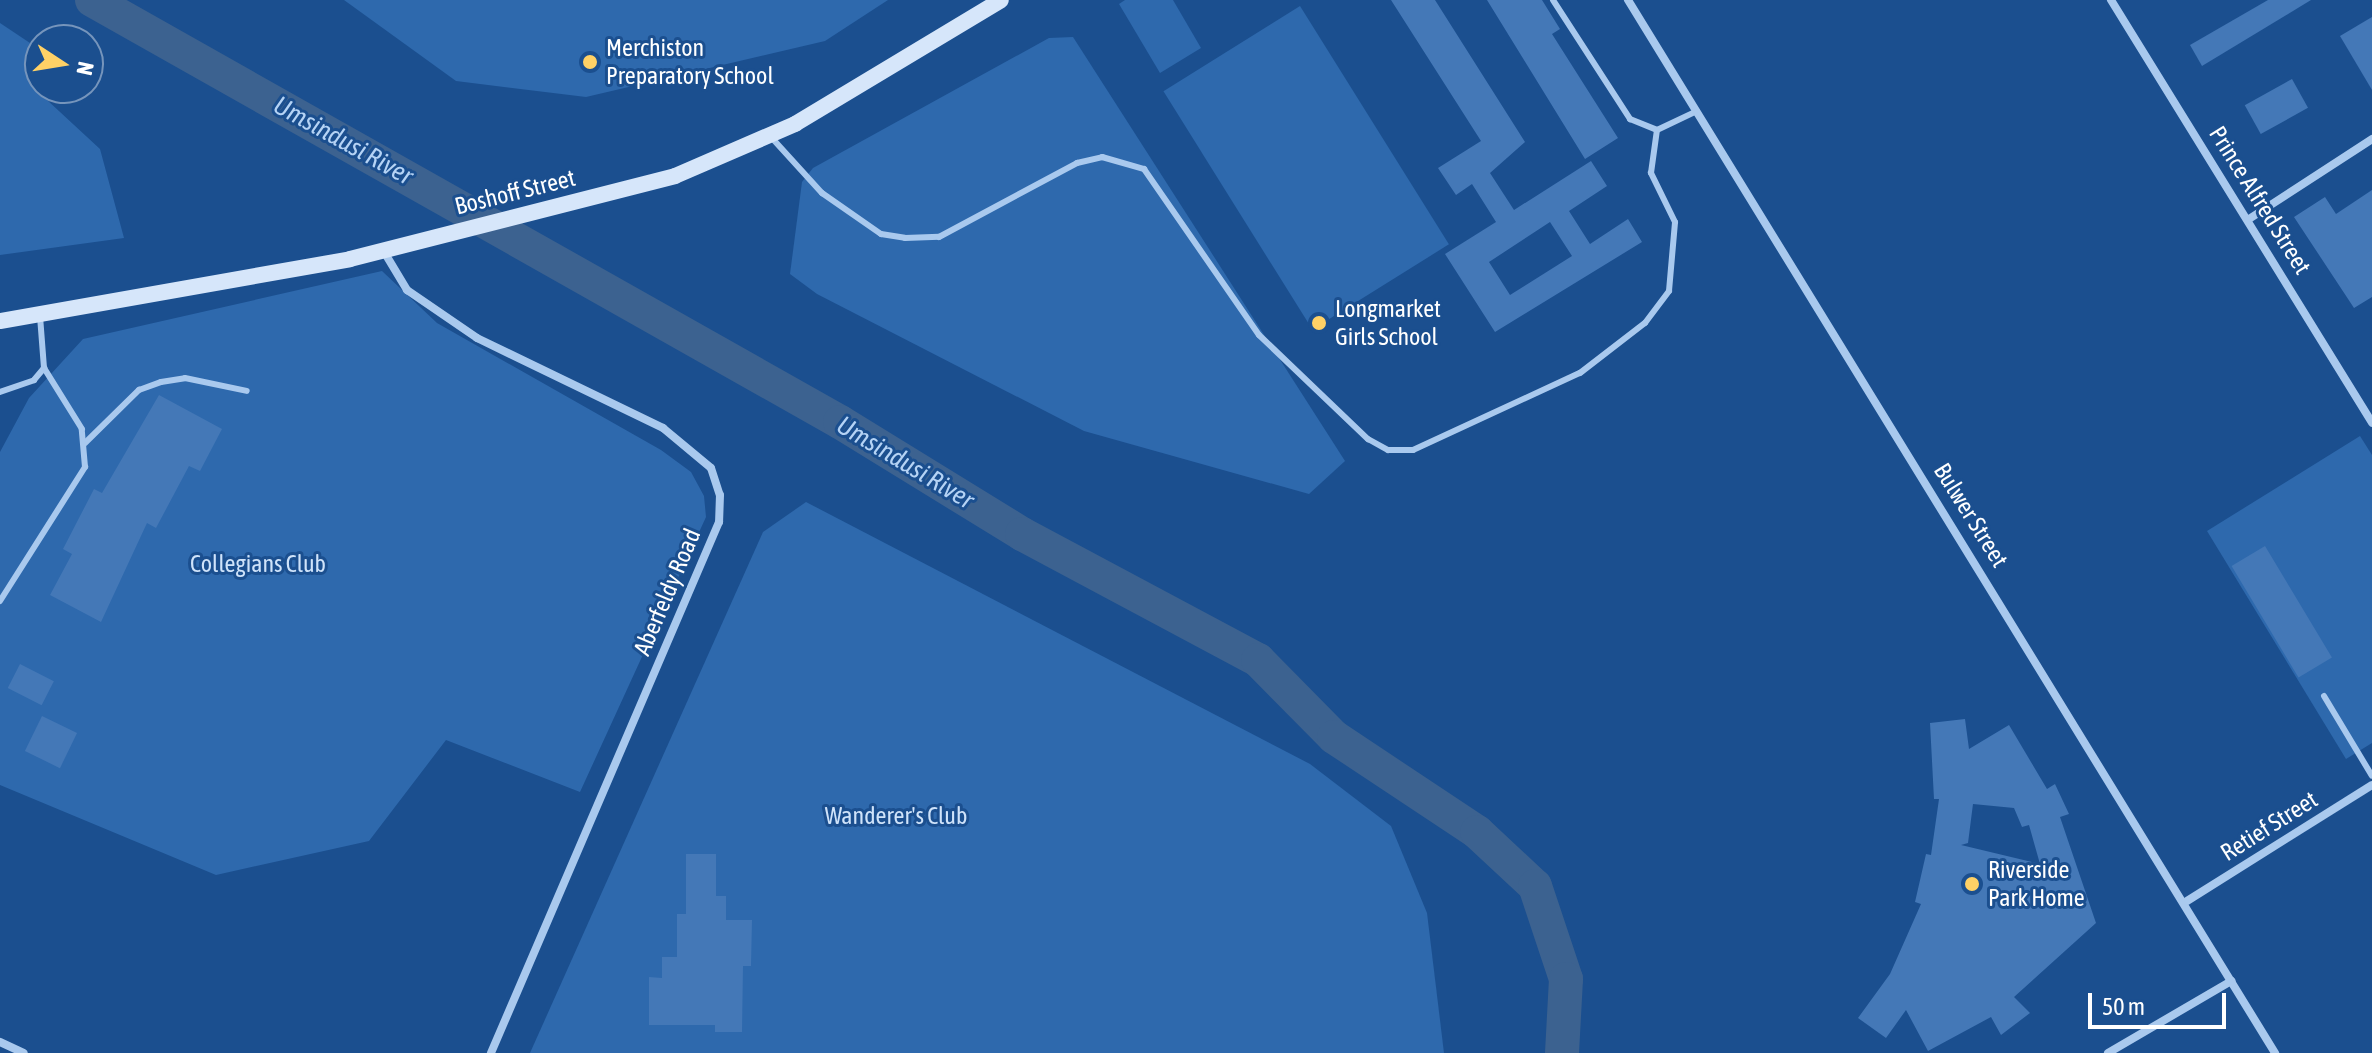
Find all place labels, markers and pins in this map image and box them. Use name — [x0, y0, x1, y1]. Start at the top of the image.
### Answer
place label: Merchiston Preparatory School — [606, 34, 774, 90]
marker: Merchiston Preparatory School — [581, 53, 599, 71]
place label: Longmarket Girls School — [1335, 295, 1441, 351]
marker: Longmarket Girls School — [1310, 314, 1328, 332]
place label: Riverside Park Home — [1988, 856, 2085, 912]
marker: Riverside Park Home — [1963, 875, 1981, 893]

